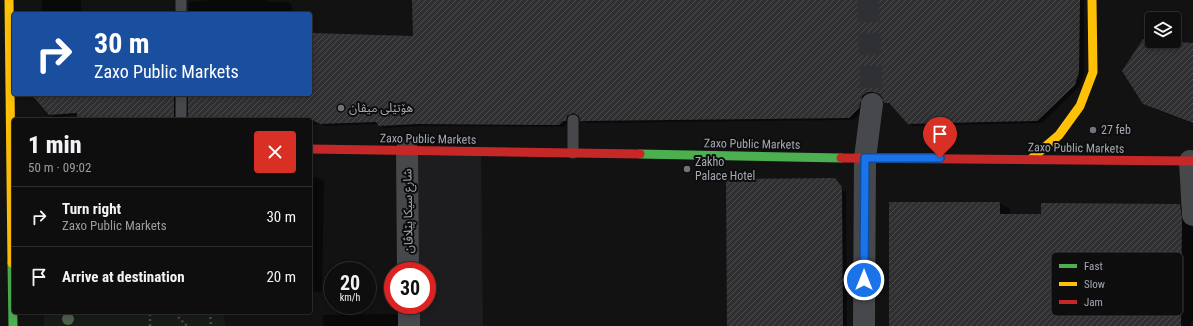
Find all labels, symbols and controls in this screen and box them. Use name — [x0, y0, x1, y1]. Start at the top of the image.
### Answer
map controls — [1145, 12, 1181, 48]
button: layers — [1145, 12, 1181, 48]
text: 30 m — [94, 27, 150, 60]
icon: right — [28, 28, 80, 80]
text: Zaxo Public Markets — [94, 61, 239, 82]
place label: هۆتێلی میڤان — [349, 101, 413, 115]
marker: هۆتێلی میڤان — [336, 103, 346, 113]
pin — [923, 117, 957, 158]
icon: arrive — [929, 123, 951, 145]
place label: 27 feb — [1101, 123, 1131, 137]
marker: 27 feb — [1088, 125, 1098, 135]
text: 1 min — [28, 131, 82, 159]
button: close — [254, 131, 296, 173]
street label: Zaxo Public Markets — [380, 131, 476, 147]
street label: Zaxo Public Markets — [704, 136, 800, 152]
street label: Zaxo Public Markets — [1028, 140, 1124, 156]
place label: Zakho Palace Hotel — [695, 155, 755, 183]
text: 50 m · 09:02 — [28, 160, 91, 175]
marker: Zakho Palace Hotel — [682, 164, 692, 174]
street label: شارع سيكا پێلاڤان — [400, 168, 418, 253]
text: Turn right — [62, 200, 121, 218]
icon: right — [28, 206, 50, 228]
text: 30 m — [266, 208, 296, 226]
text: Zaxo Public Markets — [62, 218, 167, 233]
legend — [1051, 252, 1183, 316]
position arrow — [843, 259, 885, 301]
text: Fast — [1084, 260, 1103, 273]
speed limit sign: 30 — [384, 262, 436, 314]
icon: arrive — [28, 266, 50, 288]
text: Arrive at destination — [62, 268, 185, 286]
text: 20 m — [266, 268, 296, 286]
text: 20 — [340, 271, 360, 295]
text: Slow — [1084, 278, 1105, 291]
text: km/h — [340, 292, 360, 303]
text: Jam — [1084, 296, 1103, 309]

